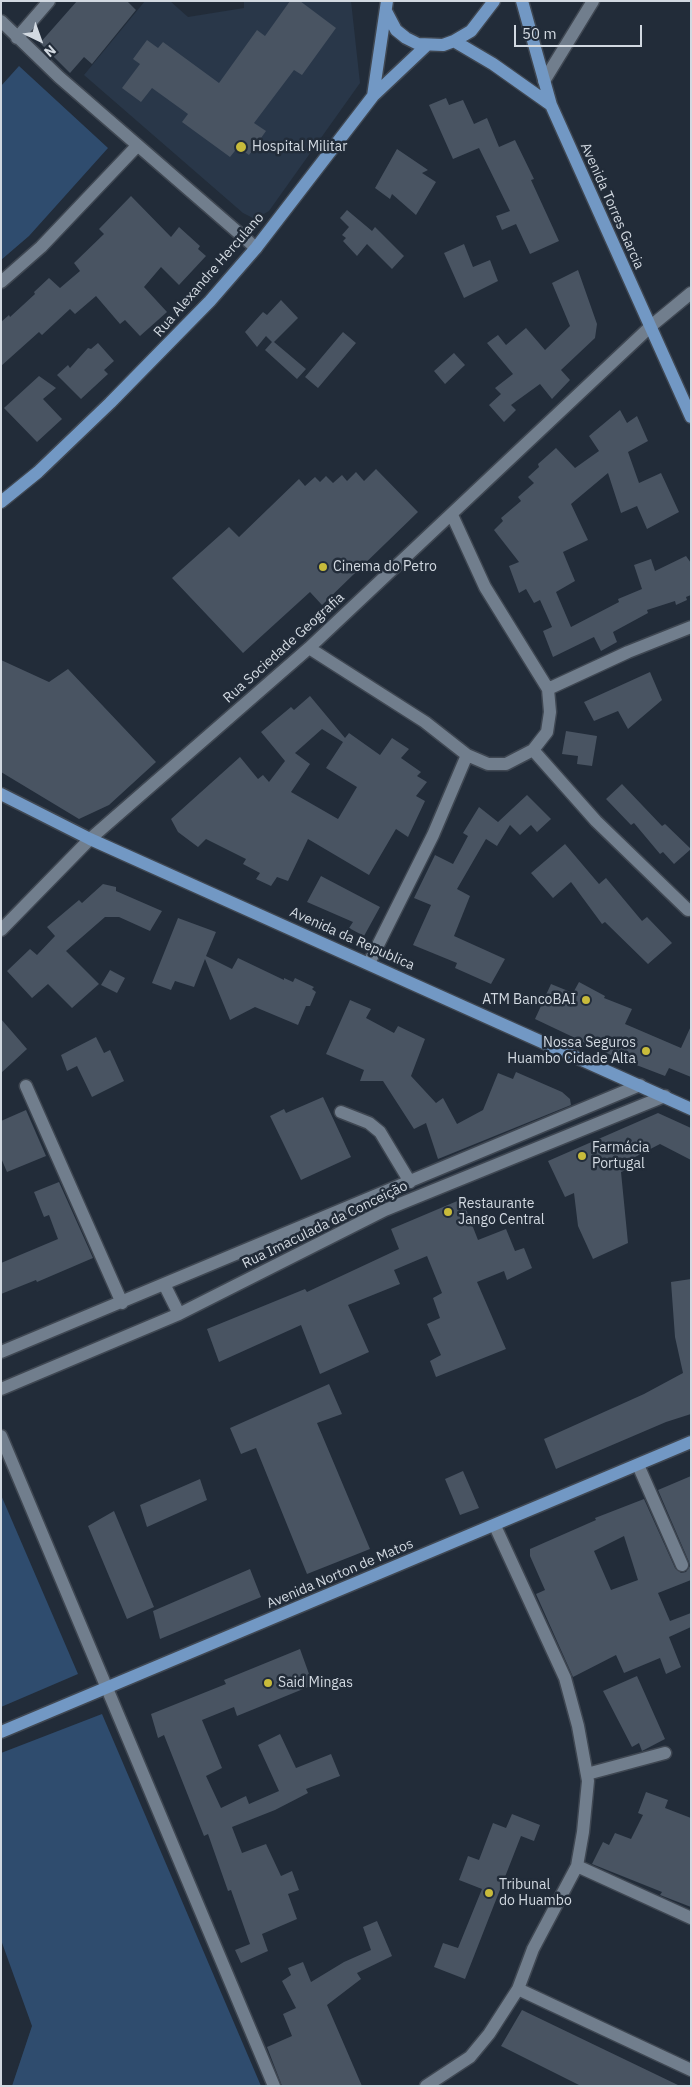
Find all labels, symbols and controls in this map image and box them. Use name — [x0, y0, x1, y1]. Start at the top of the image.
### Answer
north arrow — [15, 15, 65, 65]
scale bar — [517, 15, 644, 47]
text: 50 m — [522, 24, 557, 43]
text: N — [40, 41, 60, 61]
place label: Hospital Militar — [252, 139, 347, 155]
marker: Hospital Militar — [234, 140, 248, 154]
street label: Avenida Torres Garcia — [577, 140, 647, 272]
street label: Rua Alexandre Herculano — [150, 209, 268, 341]
place label: Cinema do Petro — [333, 559, 437, 575]
marker: Cinema do Petro — [317, 561, 329, 573]
street label: Rua Sociedade Geografia — [220, 589, 348, 707]
street label: Avenida da Republica — [287, 904, 417, 974]
place label: ATM BancoBAI — [482, 992, 576, 1008]
marker: ATM BancoBAI — [580, 994, 592, 1006]
place label: Nossa Seguros Huambo Cidade Alta — [507, 1035, 636, 1068]
marker: Nossa Seguros Huambo Cidade Alta — [640, 1045, 652, 1057]
place label: Farmácia Portugal — [592, 1140, 650, 1172]
marker: Farmácia Portugal — [576, 1150, 588, 1162]
street label: Rua Imaculada da Conceição — [240, 1178, 410, 1272]
place label: Restaurante Jango Central — [458, 1196, 545, 1228]
marker: Restaurante Jango Central — [442, 1206, 454, 1218]
street label: Avenida Norton de Matos — [264, 1535, 416, 1613]
place label: Said Mingas — [278, 1675, 353, 1691]
marker: Said Mingas — [262, 1677, 274, 1689]
place label: Tribunal do Huambo — [499, 1877, 572, 1910]
marker: Tribunal do Huambo — [483, 1887, 495, 1899]

